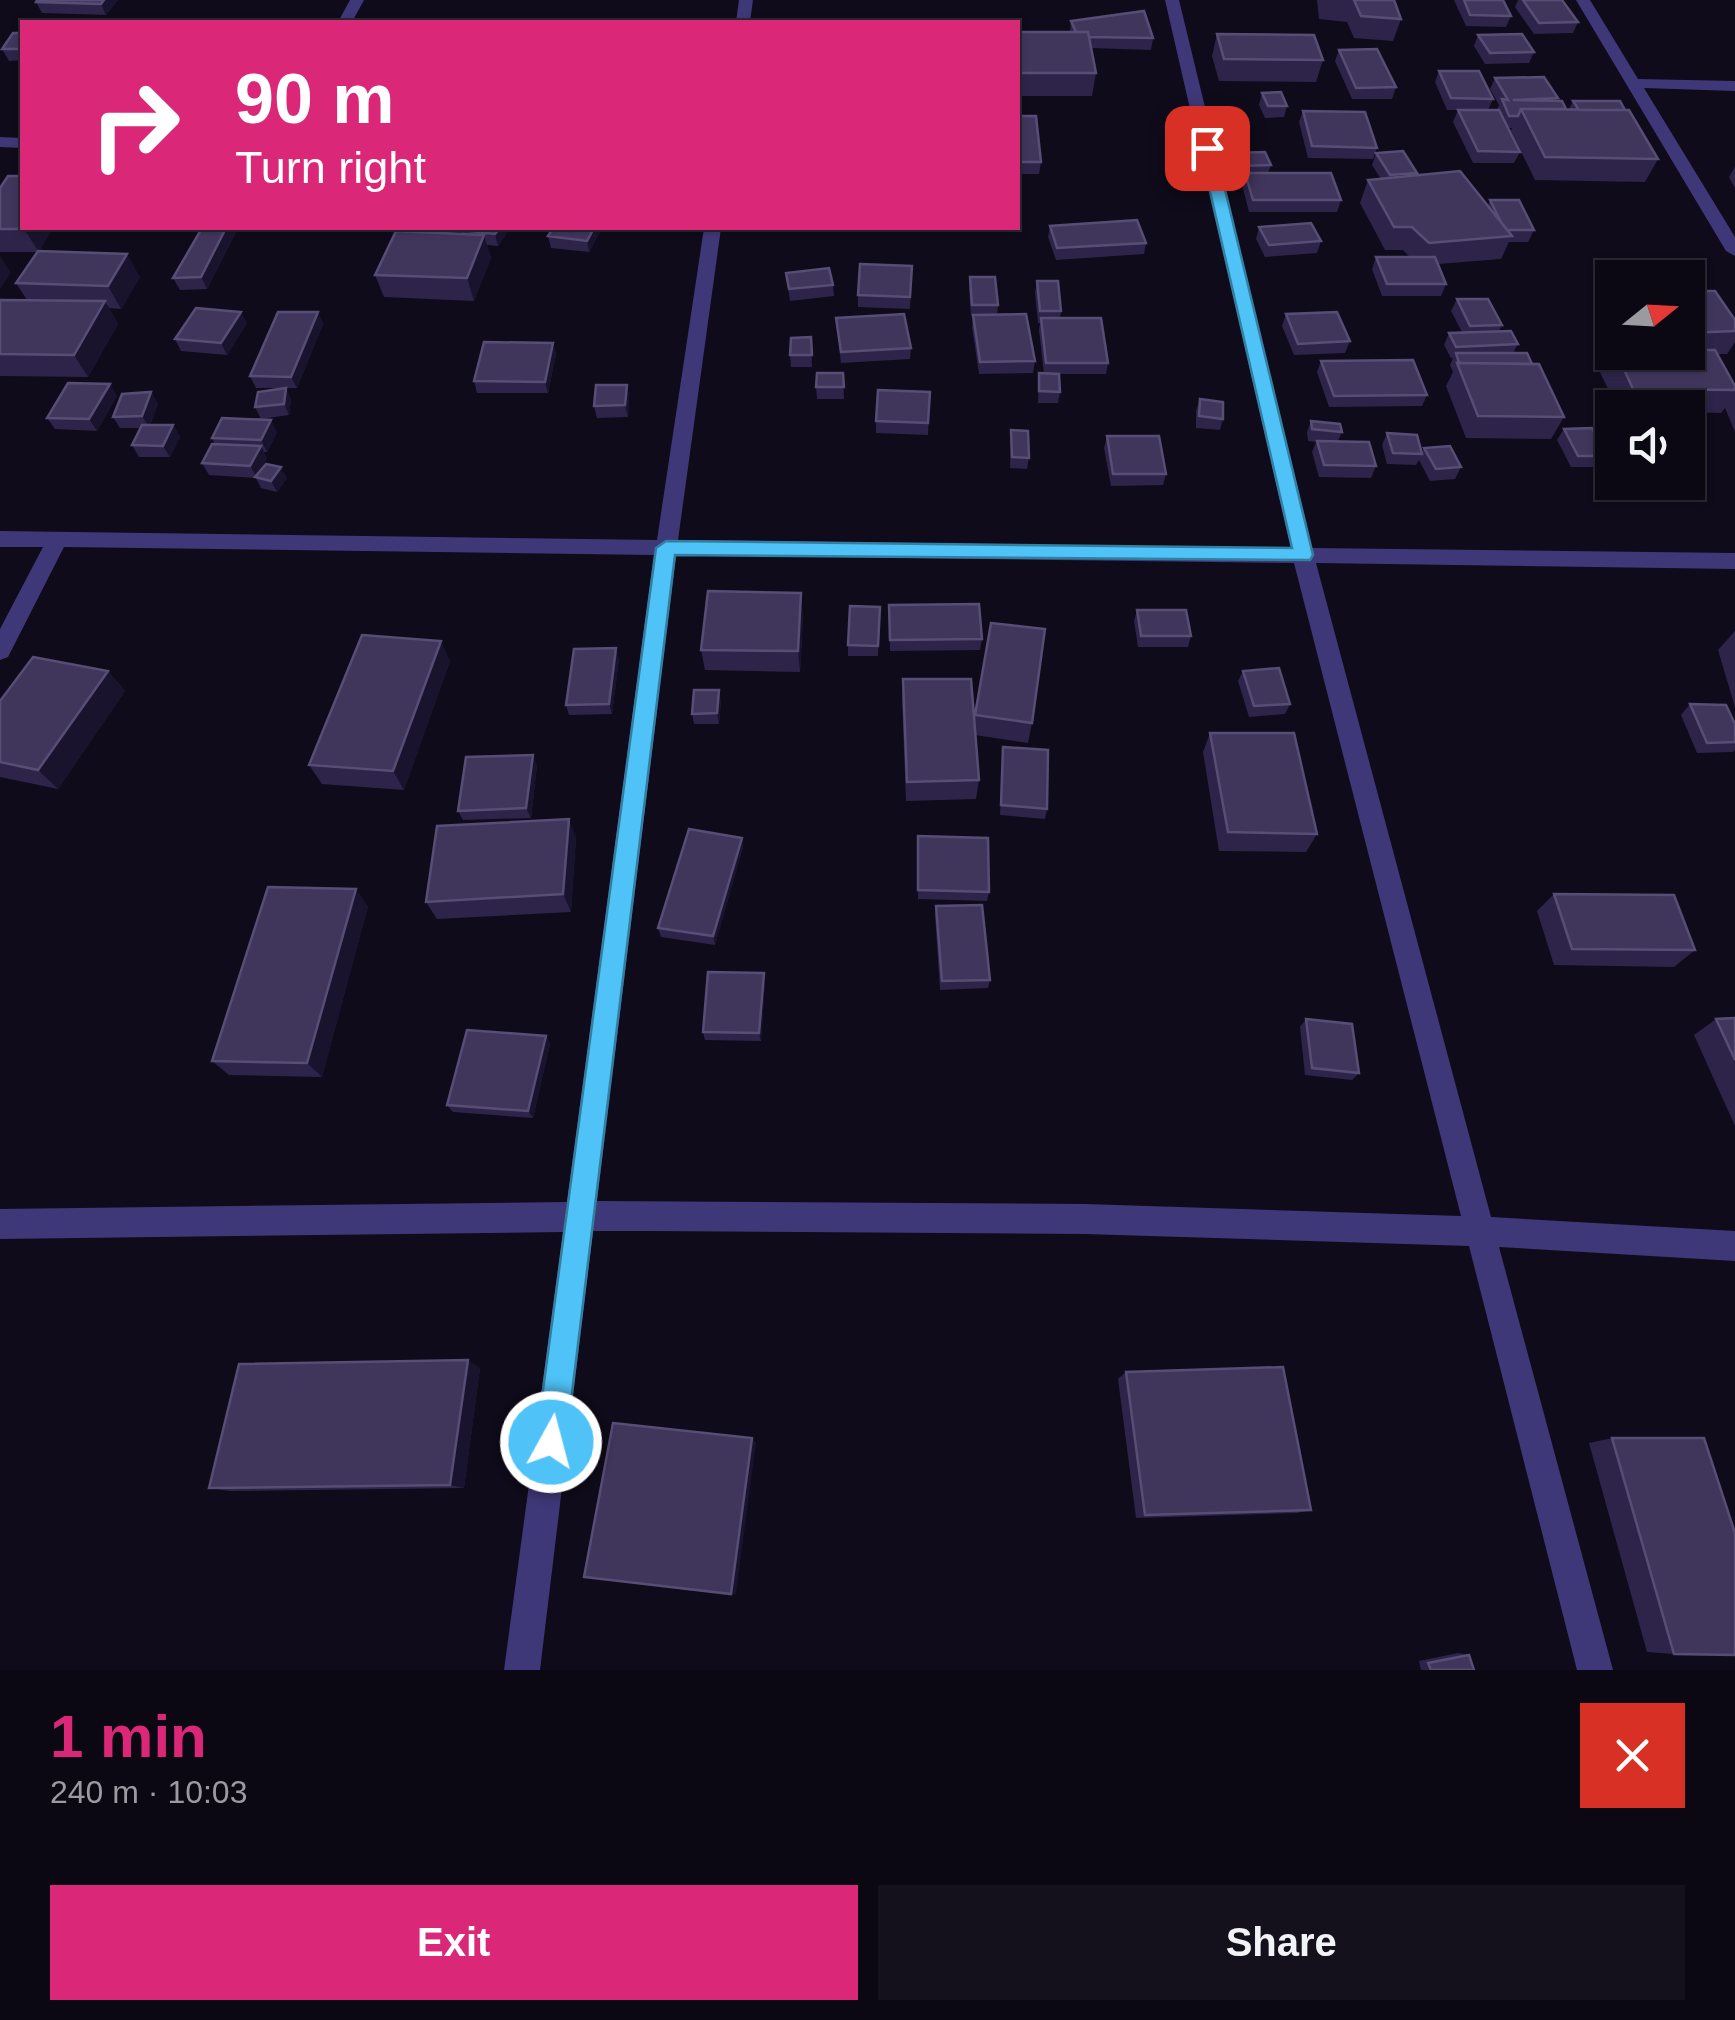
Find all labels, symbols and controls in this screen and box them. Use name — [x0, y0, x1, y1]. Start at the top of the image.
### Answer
icon: right — [70, 60, 200, 190]
text: 90 m — [235, 60, 395, 138]
pin — [1165, 106, 1250, 191]
icon: arrive — [1180, 121, 1235, 176]
text: Turn right — [235, 142, 426, 193]
north arrow — [1595, 260, 1705, 370]
map controls — [1595, 260, 1705, 500]
button: sound — [1595, 390, 1705, 500]
position arrow — [499, 1390, 603, 1494]
text: 1 min — [50, 1703, 207, 1770]
button: close — [1580, 1703, 1685, 1808]
text: 240 m · 10:03 — [50, 1774, 247, 1810]
button: Exit — [50, 1885, 858, 2000]
button: Share — [878, 1885, 1685, 2000]

